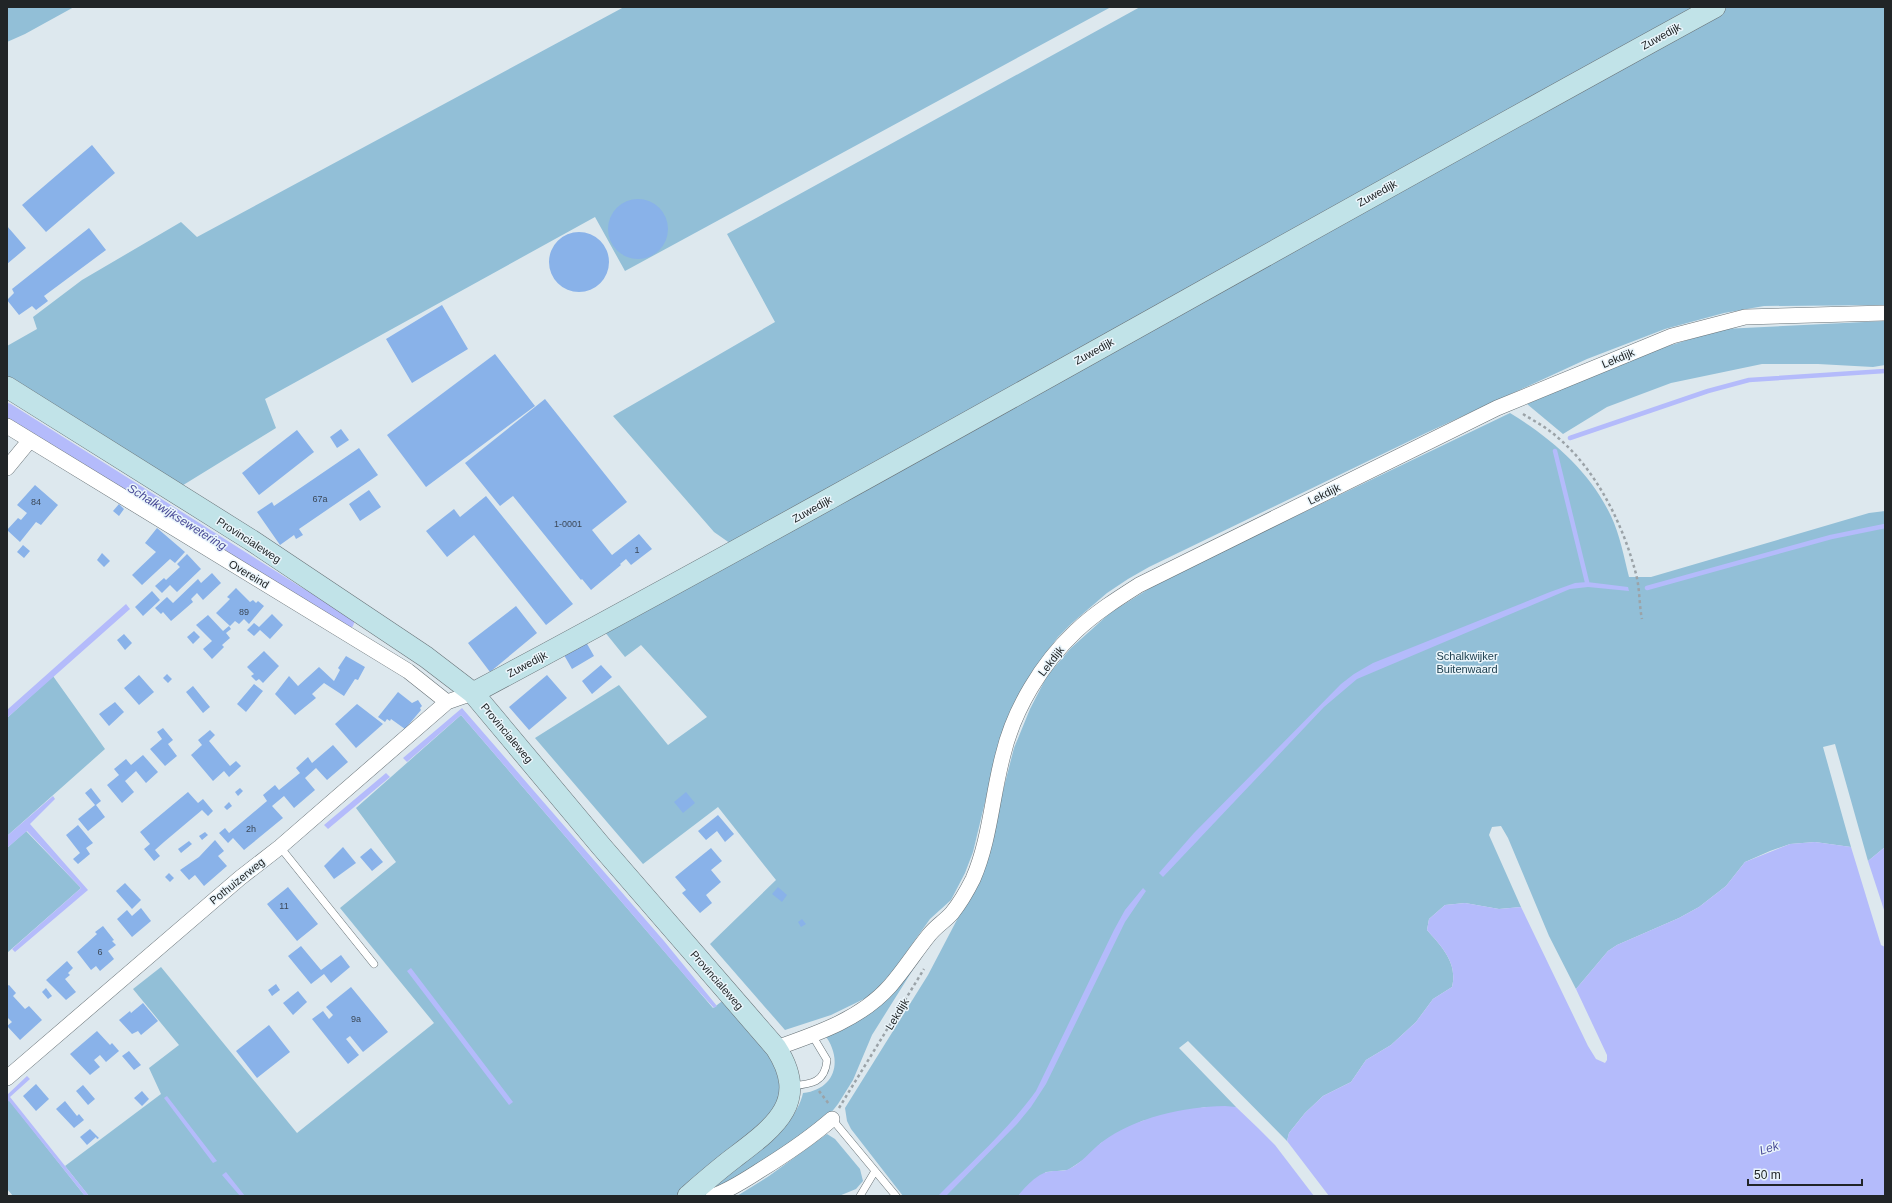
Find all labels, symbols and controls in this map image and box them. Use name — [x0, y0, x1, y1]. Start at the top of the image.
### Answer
street label: Zuwedijk — [1639, 20, 1683, 52]
street label: Zuwedijk — [1355, 177, 1399, 209]
street label: Zuwedijk — [1072, 335, 1116, 367]
street label: Lekdijk — [1600, 346, 1637, 370]
water label: Schalkwijksewetering — [125, 481, 229, 553]
street label: Lekdijk — [1306, 481, 1342, 507]
street label: Zuwedijk — [790, 493, 834, 525]
house number: 67a — [312, 494, 328, 504]
house number: 84 — [31, 497, 41, 507]
street label: Provincialeweg — [215, 515, 283, 565]
house number: 1-0001 — [554, 519, 582, 529]
house number: 1 — [634, 545, 640, 555]
street label: Overeind — [227, 557, 271, 591]
house number: 89 — [239, 607, 249, 617]
street label: Lekdijk — [1036, 643, 1067, 678]
street label: Zuwedijk — [505, 648, 549, 679]
park label: Schalkwijker Buitenwaard — [1436, 650, 1498, 675]
street label: Provincialeweg — [479, 701, 535, 765]
house number: 2h — [246, 824, 256, 834]
street label: Pothuizerweg — [207, 855, 267, 907]
house number: 11 — [279, 901, 289, 911]
house number: 6 — [97, 947, 103, 957]
street label: Provincialeweg — [688, 948, 746, 1012]
street label: Lekdijk — [883, 996, 911, 1032]
house number: 9a — [351, 1014, 361, 1024]
water label: Lek — [1758, 1138, 1781, 1158]
scale bar — [1748, 1161, 1862, 1187]
text: 50 m — [1754, 1168, 1781, 1182]

